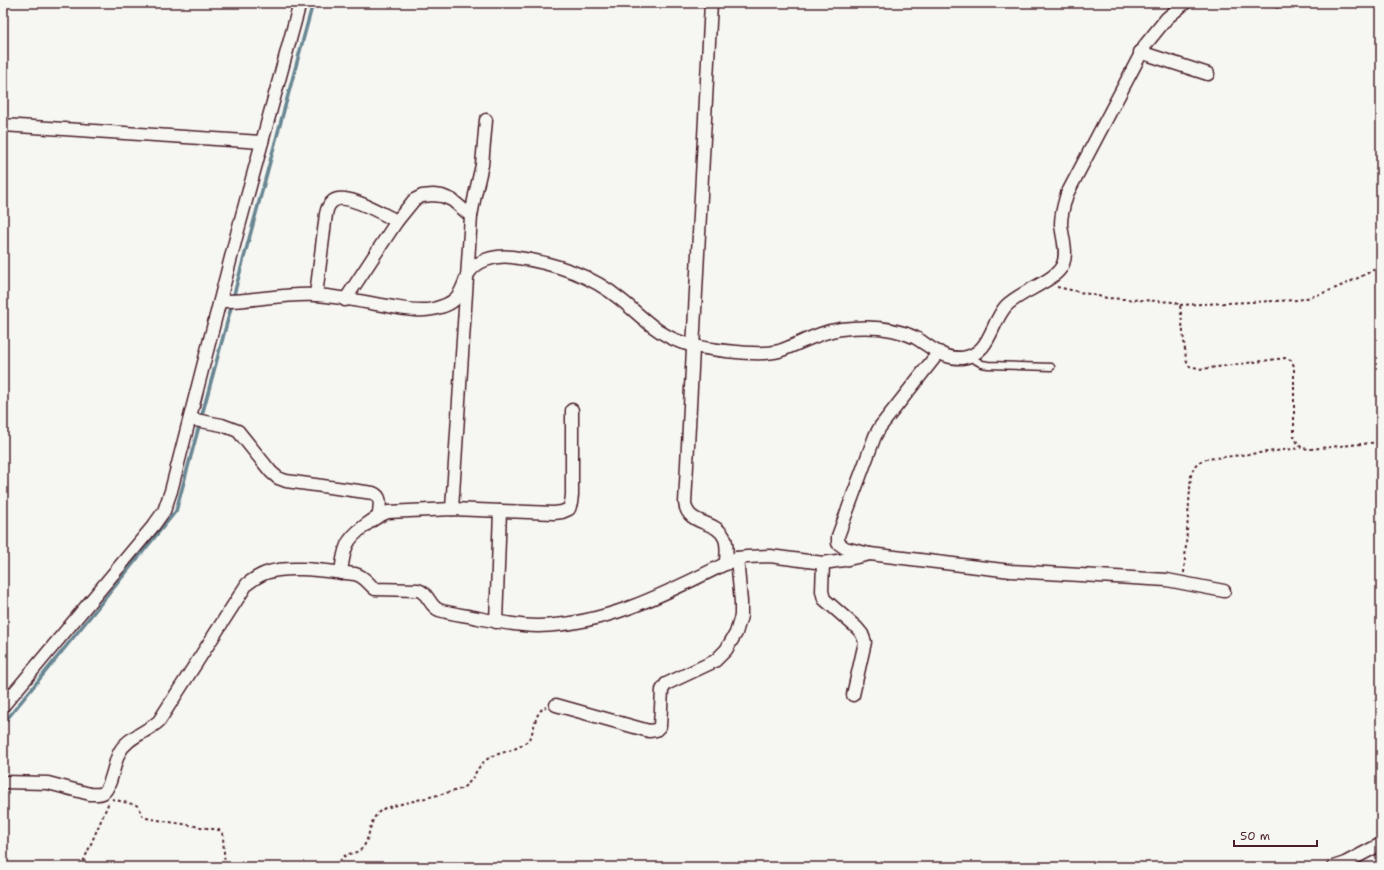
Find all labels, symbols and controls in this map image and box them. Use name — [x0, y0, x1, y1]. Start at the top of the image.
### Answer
scale bar — [1234, 822, 1317, 848]
text: 50 m — [1240, 828, 1270, 844]

